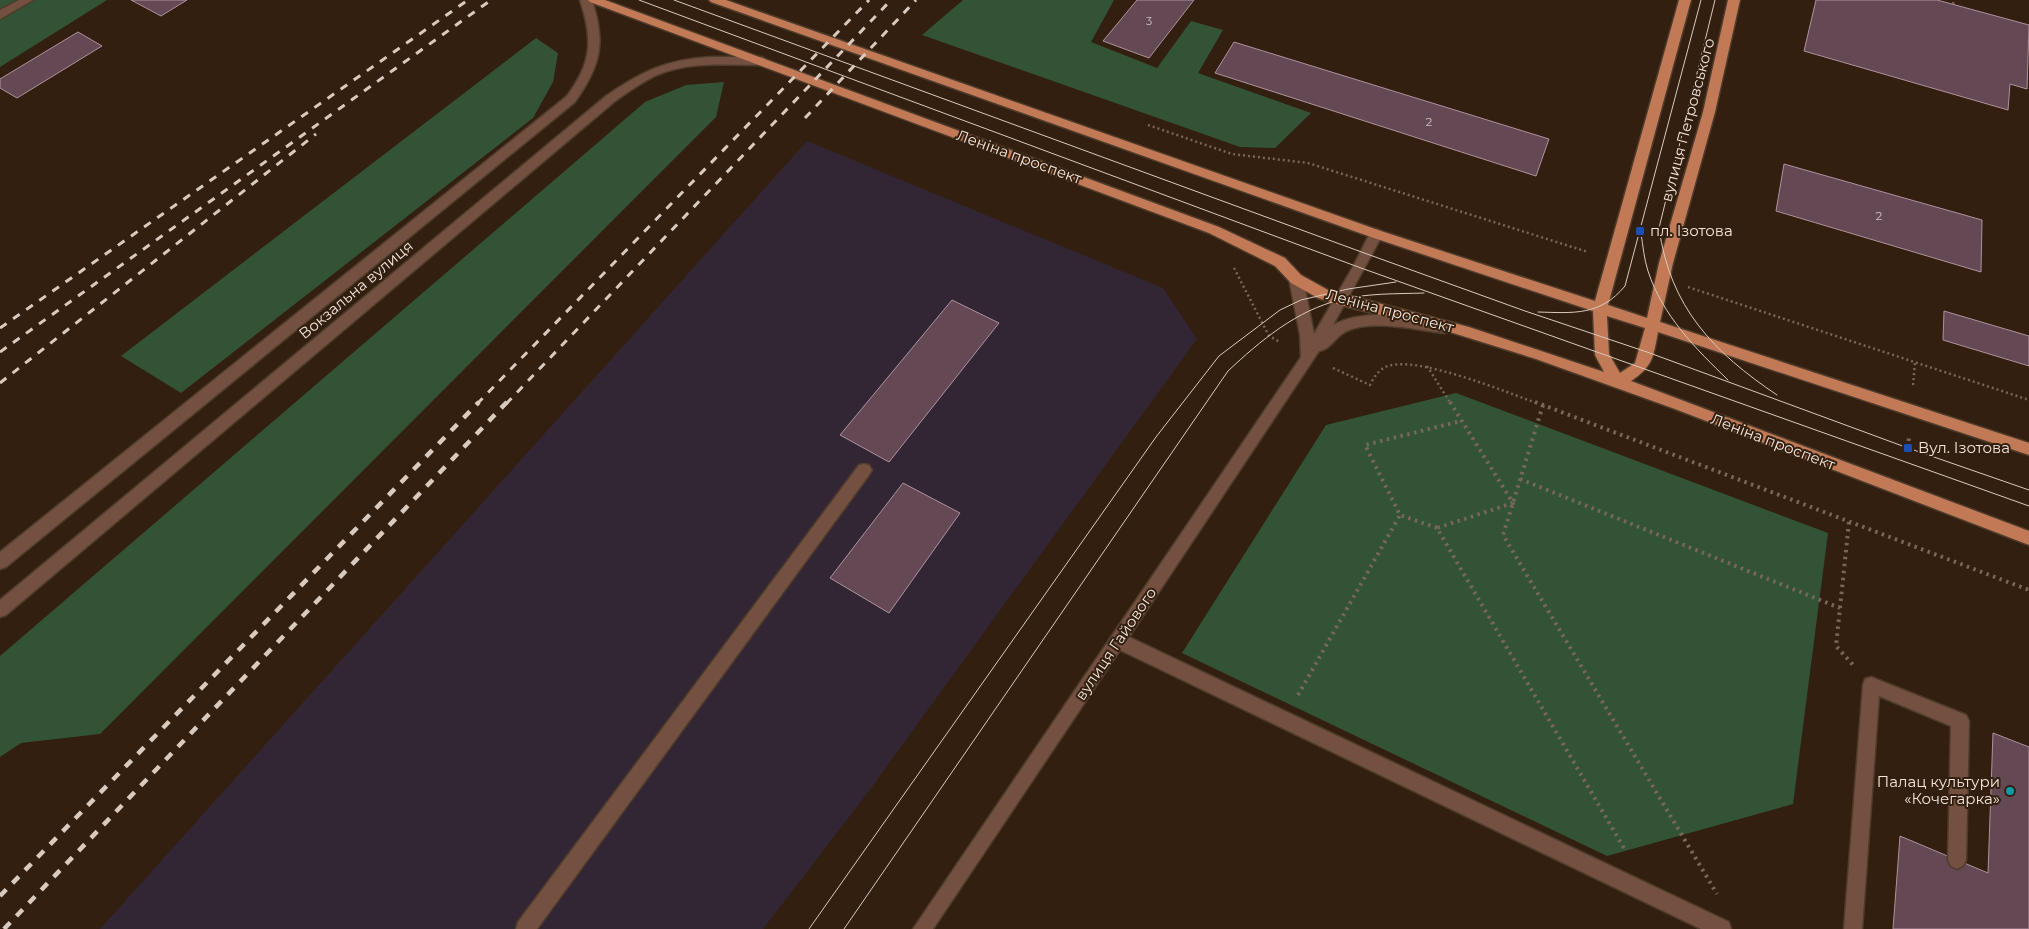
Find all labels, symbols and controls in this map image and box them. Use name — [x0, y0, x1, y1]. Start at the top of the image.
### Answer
house number: 3 — [1146, 14, 1152, 28]
street label: вулиця Петровського — [1656, 36, 1719, 204]
house number: 2 — [1426, 114, 1433, 129]
street label: Леніна проспект — [954, 125, 1085, 188]
house number: 2 — [1876, 208, 1883, 223]
place label: пл. Ізотова — [1650, 221, 1733, 240]
marker: пл. Ізотова — [1634, 225, 1646, 237]
street label: Вокзальна вулиця — [295, 236, 417, 343]
street label: Леніна проспект — [1324, 284, 1457, 337]
street label: Леніна проспект — [1708, 409, 1839, 474]
place label: Вул. Ізотова — [1918, 438, 2010, 457]
marker: Вул. Ізотова — [1902, 442, 1914, 454]
street label: вулиця Гайового — [1071, 584, 1160, 704]
place label: Палац культури «Кочегарка» — [1877, 772, 2000, 808]
marker: Палац культури «Кочегарка» — [2004, 785, 2016, 797]

